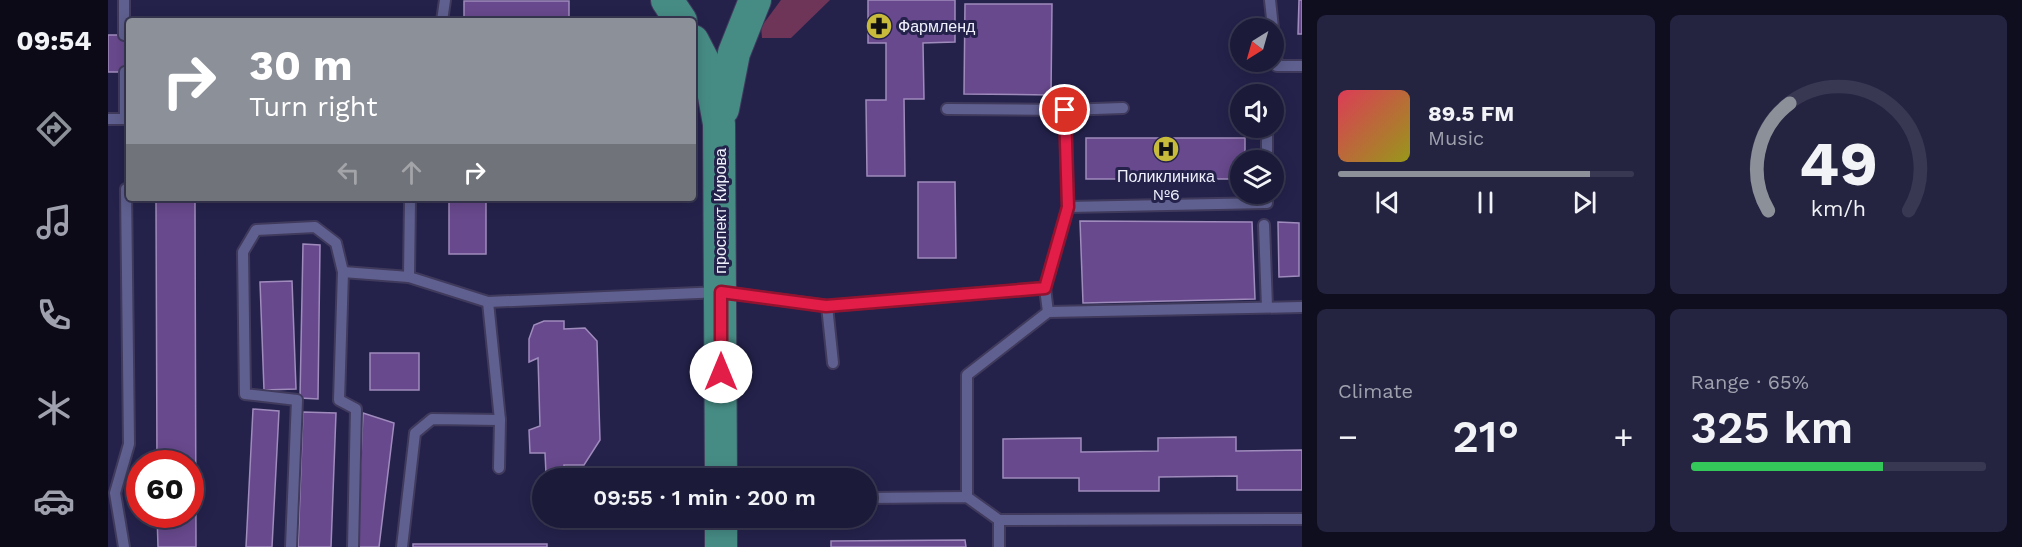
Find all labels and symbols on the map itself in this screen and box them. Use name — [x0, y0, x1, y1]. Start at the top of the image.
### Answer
pharmacy icon: Фармленд — [864, 11, 894, 41]
place label: Фармленд — [898, 17, 976, 36]
north arrow — [1230, 18, 1284, 72]
pin — [1039, 84, 1090, 135]
hospital icon: Поликлиника №6 — [1151, 134, 1181, 164]
street label: проспект Кирова — [711, 148, 730, 274]
place label: Поликлиника №6 — [1117, 167, 1215, 204]
position arrow — [689, 340, 753, 404]
speed limit sign: 60 — [126, 450, 204, 528]

